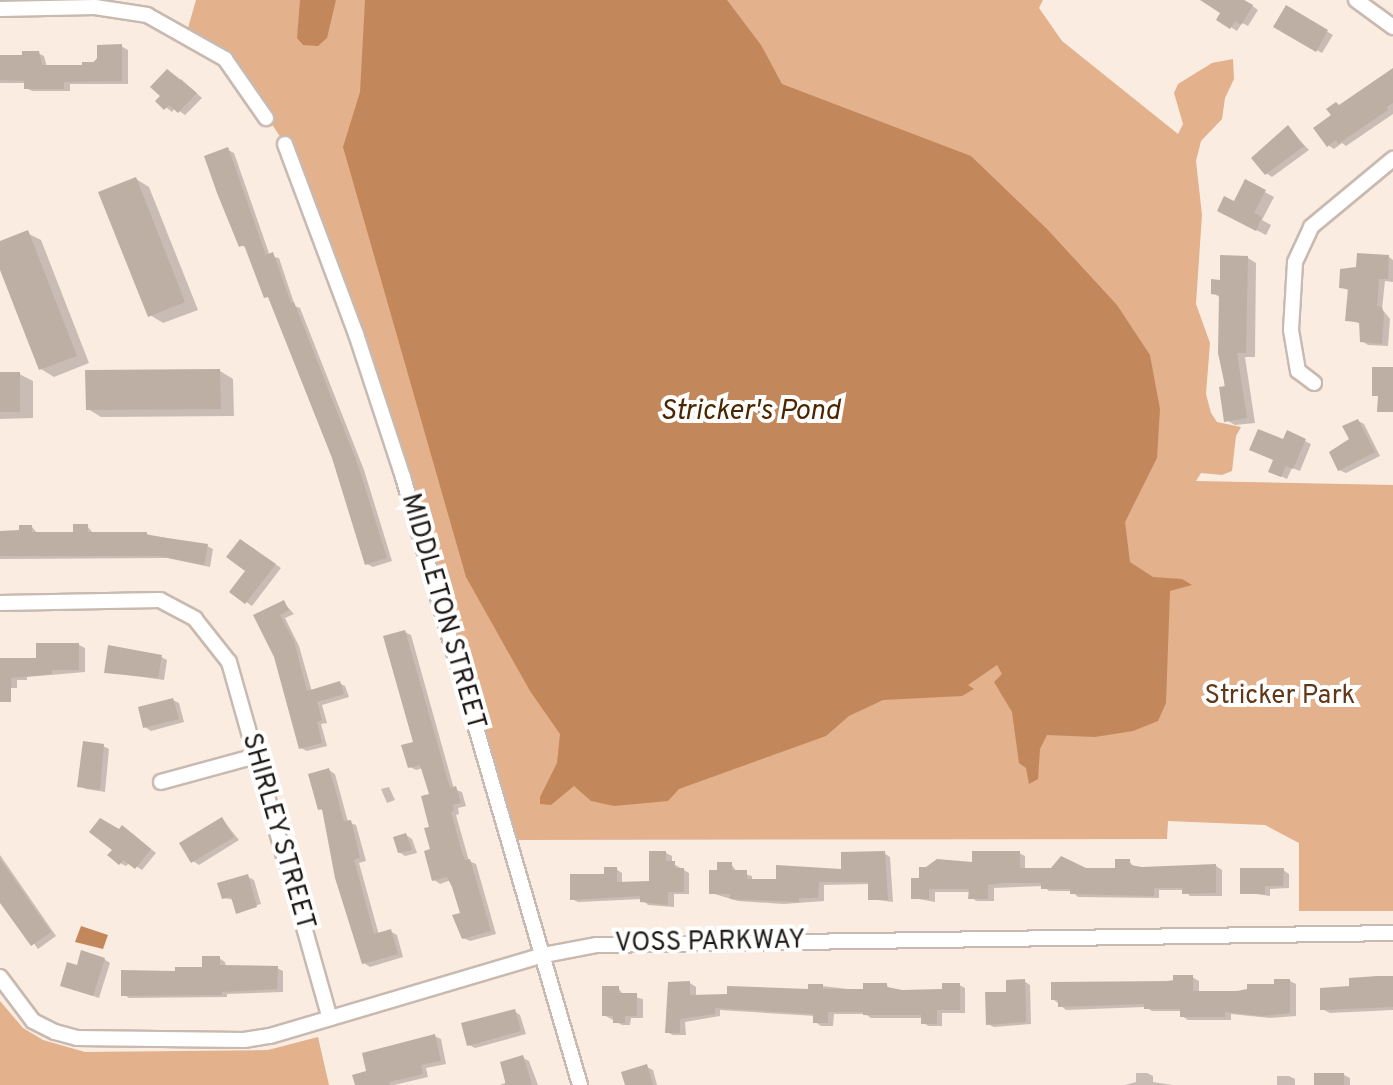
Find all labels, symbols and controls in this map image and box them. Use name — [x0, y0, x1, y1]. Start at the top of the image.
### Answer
water label: Stricker's Pond — [660, 395, 840, 429]
street label: MIDDLETON STREET — [393, 490, 491, 734]
park label: Stricker Park — [1205, 681, 1355, 713]
street label: SHIRLEY STREET — [234, 730, 320, 934]
street label: VOSS PARKWAY — [615, 926, 805, 960]

